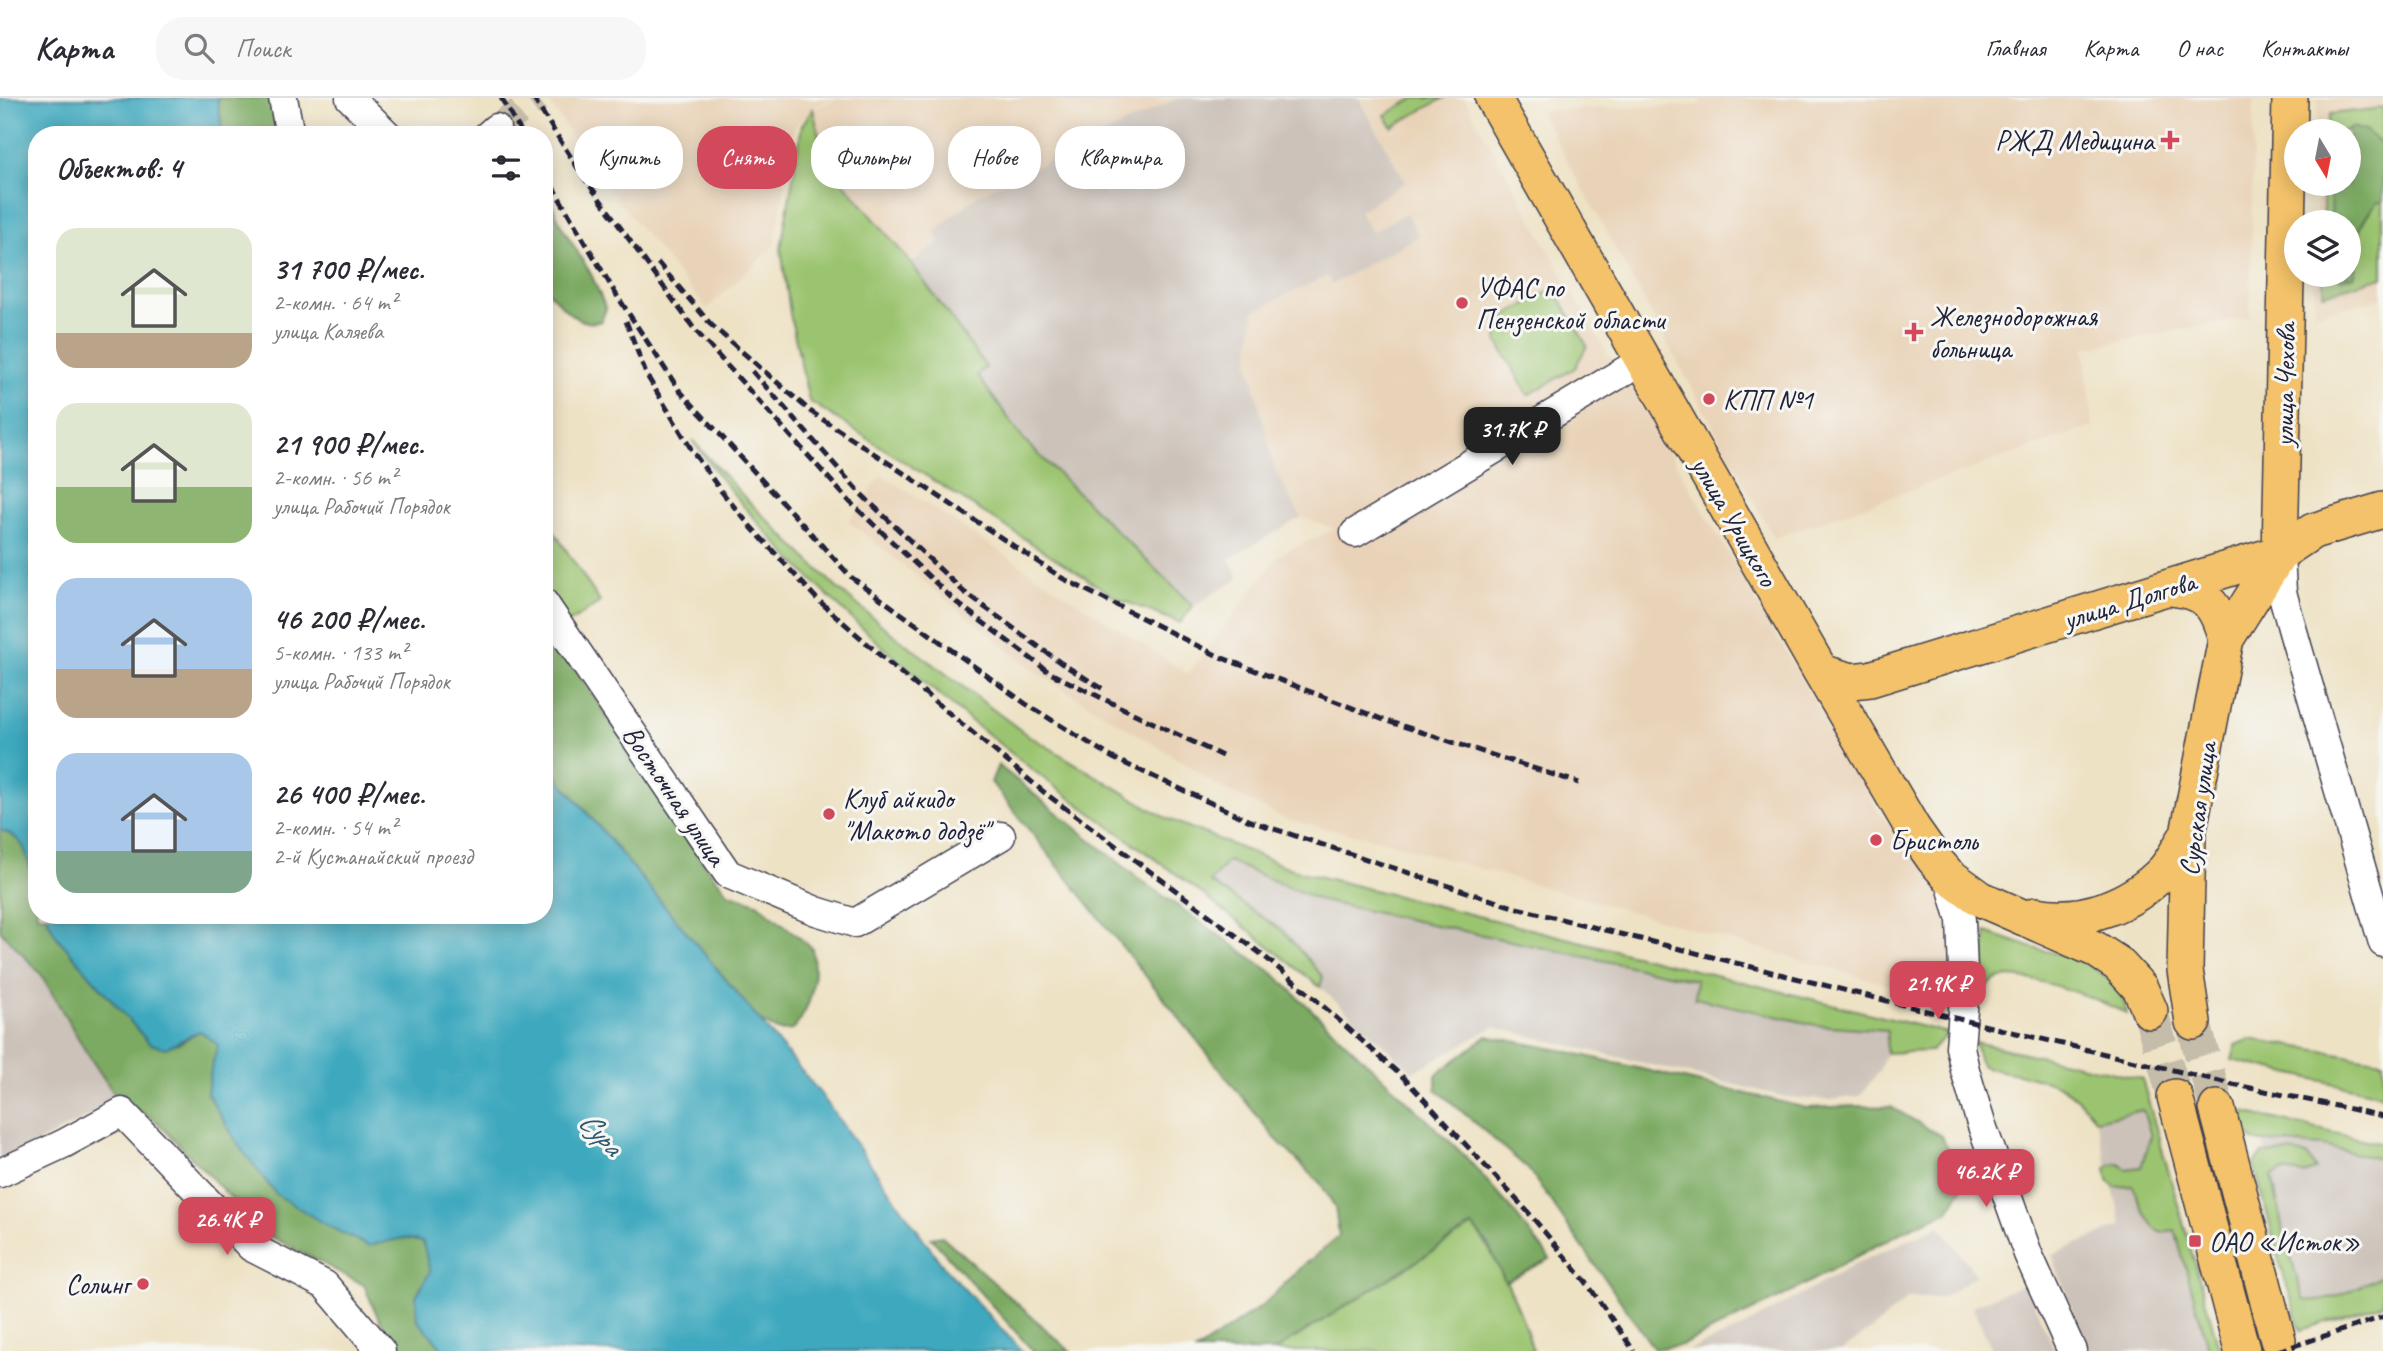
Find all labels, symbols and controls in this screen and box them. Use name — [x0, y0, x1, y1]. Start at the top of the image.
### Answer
search box — [156, 17, 646, 80]
text: Карта — [35, 27, 114, 69]
icon: search — [180, 29, 218, 67]
text: Поиск — [236, 32, 290, 65]
text: Главная — [1985, 33, 2046, 63]
text: Карта — [2084, 33, 2138, 63]
text: О нас — [2176, 33, 2223, 63]
text: Контакты — [2261, 33, 2348, 63]
north arrow — [2284, 119, 2361, 196]
map controls — [2284, 119, 2361, 287]
place label: РЖД Медицина — [1995, 123, 2156, 158]
chip: Купить — [574, 126, 683, 189]
chip: Снять — [697, 126, 797, 189]
chip: Фильтры — [811, 126, 934, 189]
chip: Новое — [948, 126, 1041, 189]
chip: Квартира — [1055, 126, 1185, 189]
marker: РЖД Медицина — [2160, 130, 2180, 150]
text: Объектов: 4 — [56, 149, 181, 187]
icon: filters — [487, 149, 525, 187]
button: layers — [2284, 210, 2361, 287]
text: 31 700 ₽/мес. — [273, 250, 424, 288]
icon: home — [112, 256, 196, 340]
place label: УФАС по Пензенской области — [1476, 270, 1667, 337]
text: 2-комн. · 64 m² — [273, 288, 397, 317]
marker: УФАС по Пензенской области — [1454, 295, 1470, 311]
place label: Железнодорожная больница — [1930, 299, 2098, 366]
text: улица Каляева — [273, 317, 383, 346]
street label: улица Чехова — [2266, 320, 2303, 449]
marker: Железнодорожная больница — [1904, 322, 1924, 342]
place label: КПП №1 — [1723, 382, 1815, 417]
marker: КПП №1 — [1701, 391, 1717, 407]
pin: 31.7K ₽ — [1447, 408, 1577, 467]
text: 31.7K ₽ — [1480, 415, 1544, 444]
text: 21 900 ₽/мес. — [273, 425, 424, 463]
icon: home — [112, 431, 196, 515]
street label: улица Урицкого — [1682, 448, 1787, 594]
text: 2-комн. · 56 m² — [273, 463, 397, 492]
text: улица Рабочий Порядок — [273, 492, 450, 521]
street label: улица Долгова — [2057, 563, 2202, 638]
text: 46 200 ₽/мес. — [273, 600, 425, 638]
icon: home — [112, 606, 196, 690]
text: 5-комн. · 133 m² — [273, 638, 407, 667]
text: улица Рабочий Порядок — [273, 667, 450, 696]
street label: Восточная улица — [615, 718, 735, 874]
street label: Сурская улица — [2171, 738, 2225, 878]
text: 26 400 ₽/мес. — [273, 775, 425, 813]
icon: home — [112, 781, 196, 865]
place label: Клуб айкидо "Макото додзё" — [843, 781, 994, 848]
marker: Клуб айкидо "Макото додзё" — [821, 806, 837, 822]
text: 2-комн. · 54 m² — [273, 813, 397, 842]
place label: Бристоль — [1890, 823, 1980, 858]
marker: Бристоль — [1868, 832, 1884, 848]
text: 2-й Кустанайский проезд — [273, 842, 473, 871]
pin: 21.9K ₽ — [1873, 962, 2003, 1021]
text: 21.9K ₽ — [1906, 969, 1970, 998]
water label: Сура — [571, 1103, 633, 1165]
pin: 46.2K ₽ — [1921, 1150, 2051, 1209]
text: 46.2K ₽ — [1953, 1157, 2019, 1186]
pin: 26.4K ₽ — [162, 1198, 292, 1257]
text: 26.4K ₽ — [194, 1205, 260, 1234]
place label: ОАО «Исток» — [2209, 1224, 2360, 1259]
marker: ОАО «Исток» — [2187, 1233, 2203, 1249]
place label: Солинг — [66, 1267, 133, 1302]
marker: Солинг — [135, 1276, 151, 1292]

